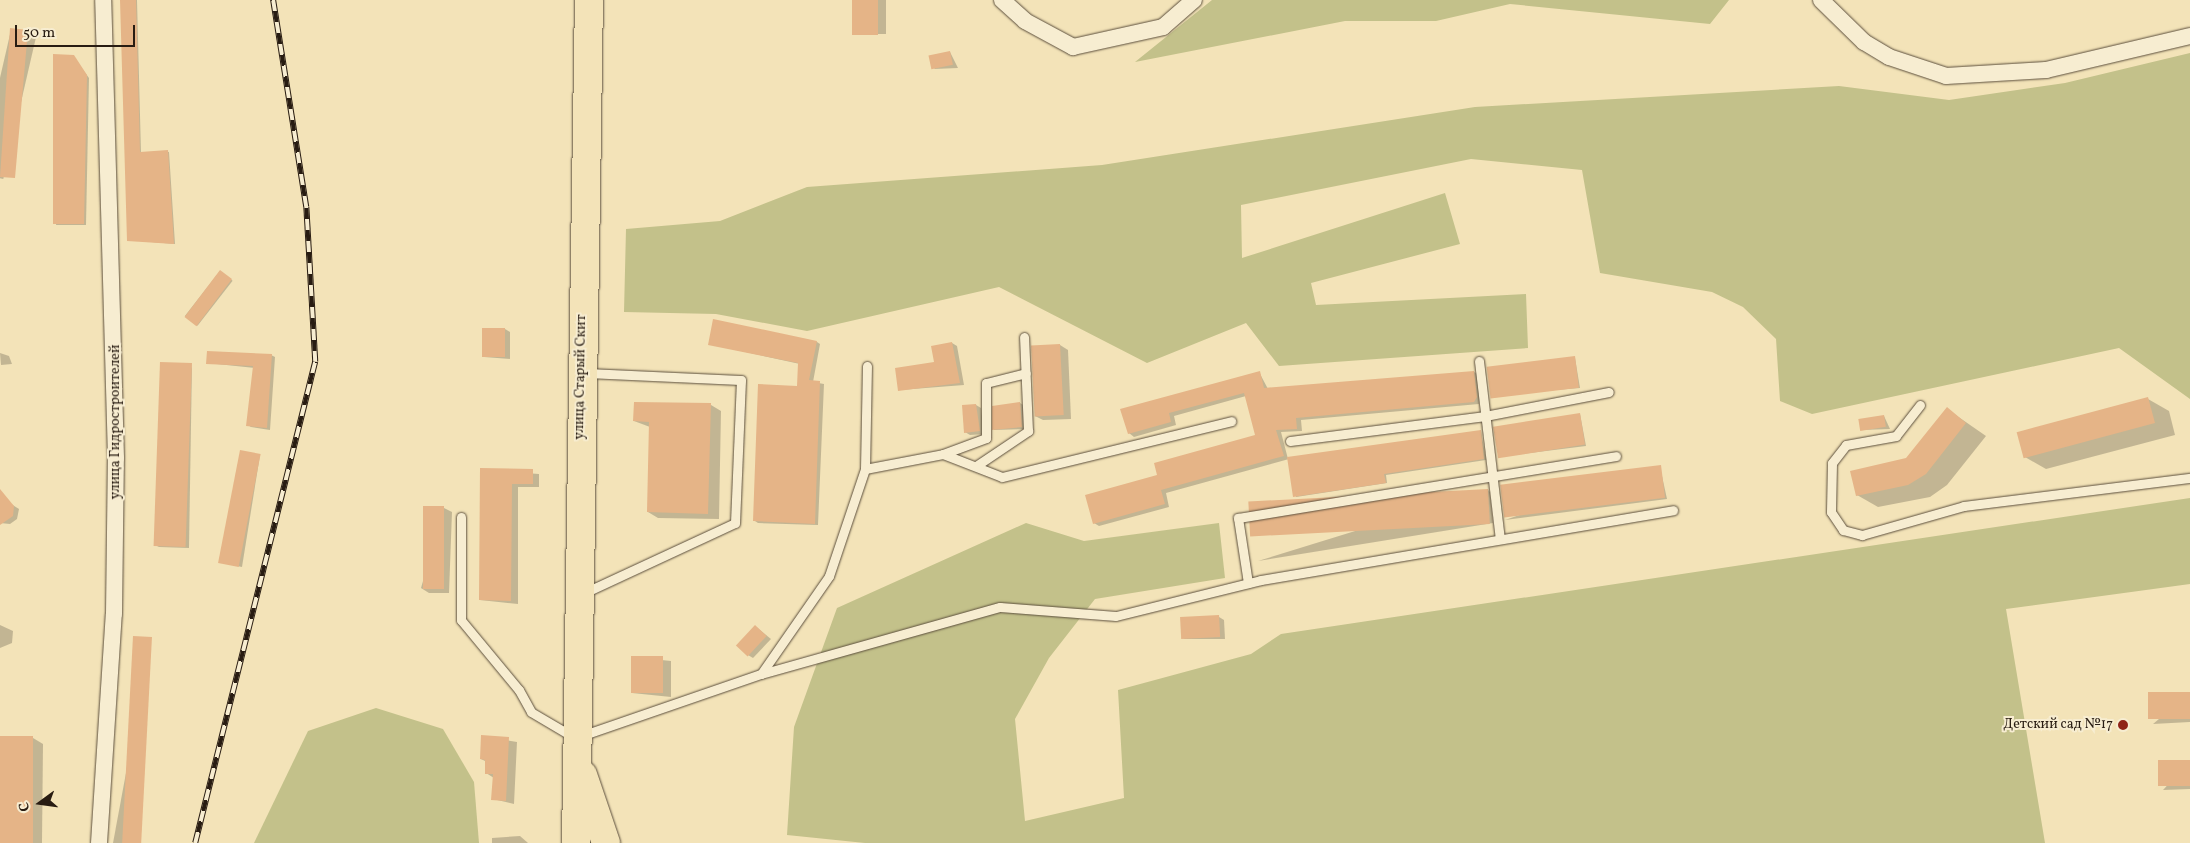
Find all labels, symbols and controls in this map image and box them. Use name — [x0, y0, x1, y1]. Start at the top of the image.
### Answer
scale bar — [18, 15, 138, 47]
text: 50 m — [23, 23, 55, 44]
street label: улица Старый Скит — [572, 314, 590, 440]
street label: улица Гидростроителей — [108, 345, 124, 499]
place label: Детский сад №17 — [2003, 717, 2113, 733]
marker: Детский сад №17 — [2117, 719, 2129, 731]
north arrow — [15, 778, 65, 828]
text: С — [15, 800, 35, 813]

